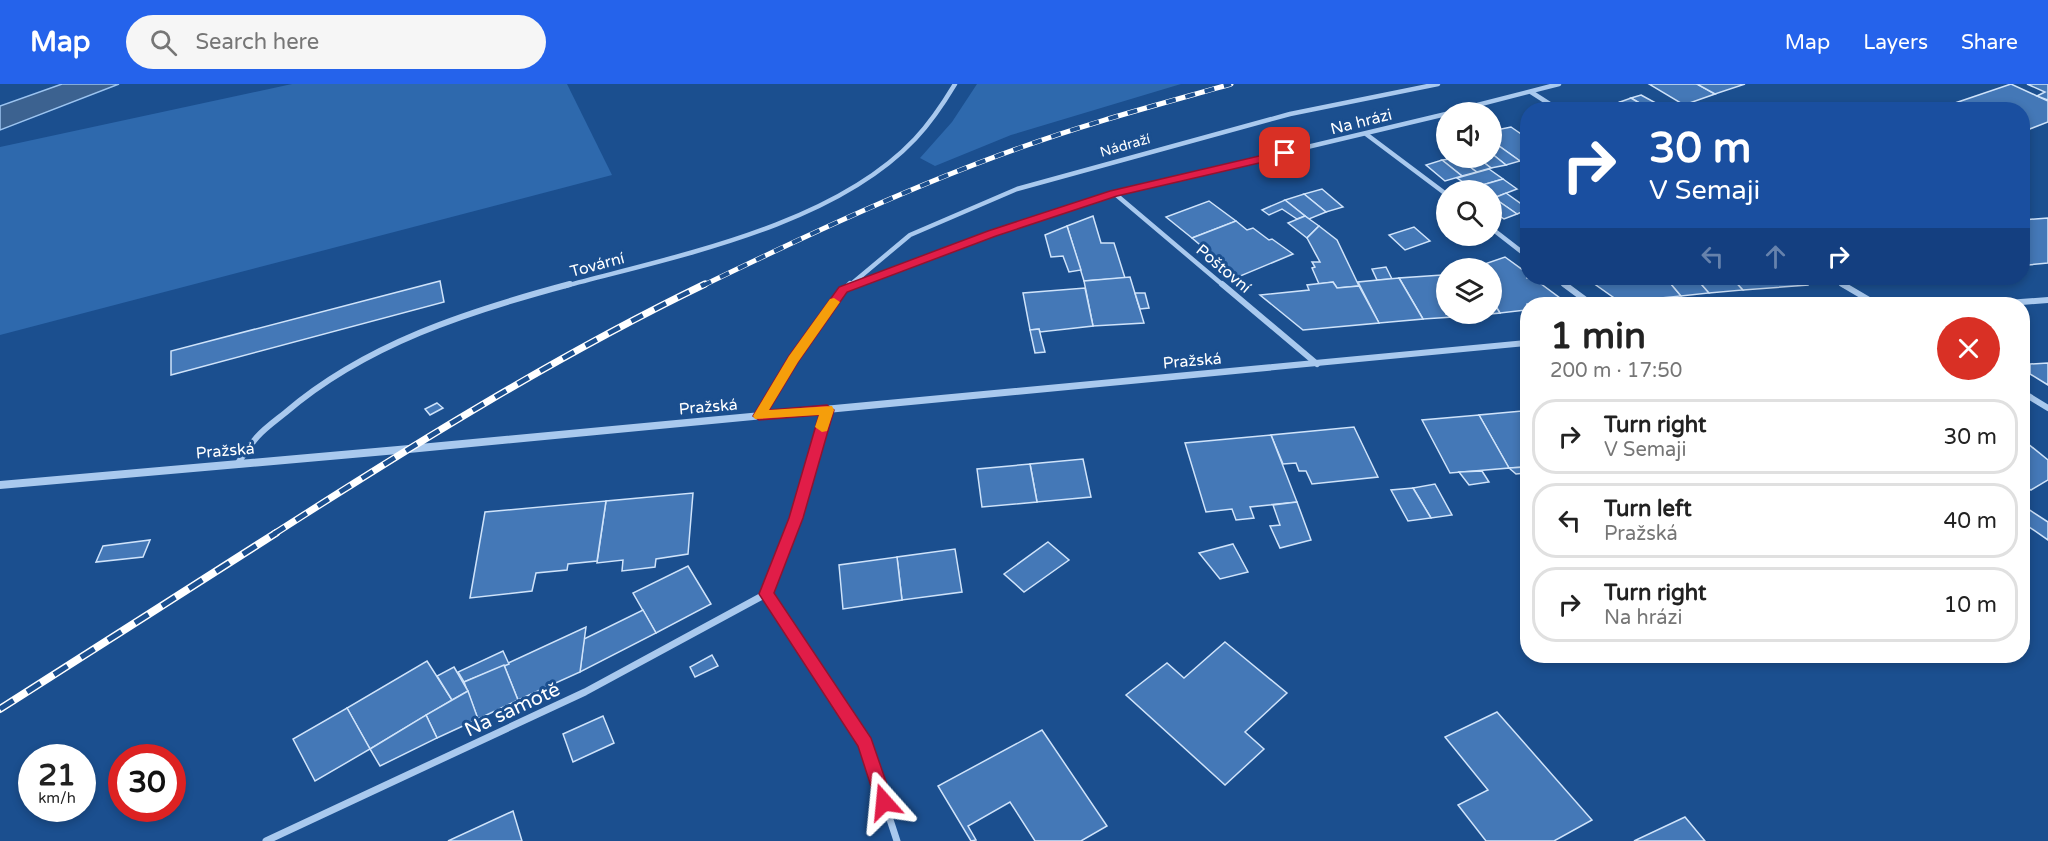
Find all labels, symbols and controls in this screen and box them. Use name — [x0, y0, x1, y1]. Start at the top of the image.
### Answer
search box — [126, 15, 546, 69]
text: Map — [30, 25, 90, 59]
icon: search — [147, 26, 180, 59]
text: Search here — [195, 29, 319, 55]
text: Map — [1785, 30, 1830, 55]
text: Layers — [1863, 30, 1928, 55]
text: Share — [1961, 30, 2018, 55]
map controls — [1436, 102, 1502, 324]
button: sound — [1436, 102, 1502, 168]
street label: Na hrázi — [1328, 105, 1394, 139]
text: 30 m — [1649, 123, 1751, 174]
icon: right — [1550, 126, 1628, 204]
pin — [1259, 127, 1310, 178]
street label: Nádraží — [1098, 130, 1153, 161]
icon: arrive — [1268, 136, 1301, 169]
text: V Semaji — [1649, 174, 1760, 207]
button: search — [1436, 180, 1502, 246]
street label: Poštovní — [1192, 240, 1255, 298]
icon: left — [1696, 240, 1729, 273]
icon: ahead — [1759, 240, 1792, 273]
icon: right — [1822, 240, 1855, 273]
street label: Tovární — [568, 248, 627, 282]
button: layers — [1436, 258, 1502, 324]
text: 1 min — [1550, 315, 1646, 358]
button: close — [1937, 317, 2000, 380]
street label: Pražská — [1162, 348, 1222, 374]
text: 200 m · 17:50 — [1550, 359, 1682, 383]
street label: Pražská — [678, 394, 738, 420]
text: Turn right — [1604, 412, 1706, 438]
icon: right — [1553, 420, 1586, 453]
text: 30 m — [1943, 424, 1997, 450]
street label: Pražská — [195, 438, 255, 464]
text: V Semaji — [1604, 438, 1686, 462]
text: Turn left — [1604, 496, 1692, 522]
icon: left — [1553, 504, 1586, 537]
text: 40 m — [1943, 508, 1997, 534]
text: Pražská — [1604, 522, 1678, 546]
text: Turn right — [1604, 580, 1706, 606]
icon: right — [1553, 588, 1586, 621]
text: 10 m — [1943, 592, 1997, 618]
text: Na hrázi — [1604, 606, 1683, 630]
street label: Na samotě — [461, 677, 564, 742]
speed limit sign: 30 — [108, 744, 186, 822]
text: 21 — [38, 757, 76, 794]
position arrow — [852, 770, 916, 834]
text: km/h — [38, 789, 76, 807]

